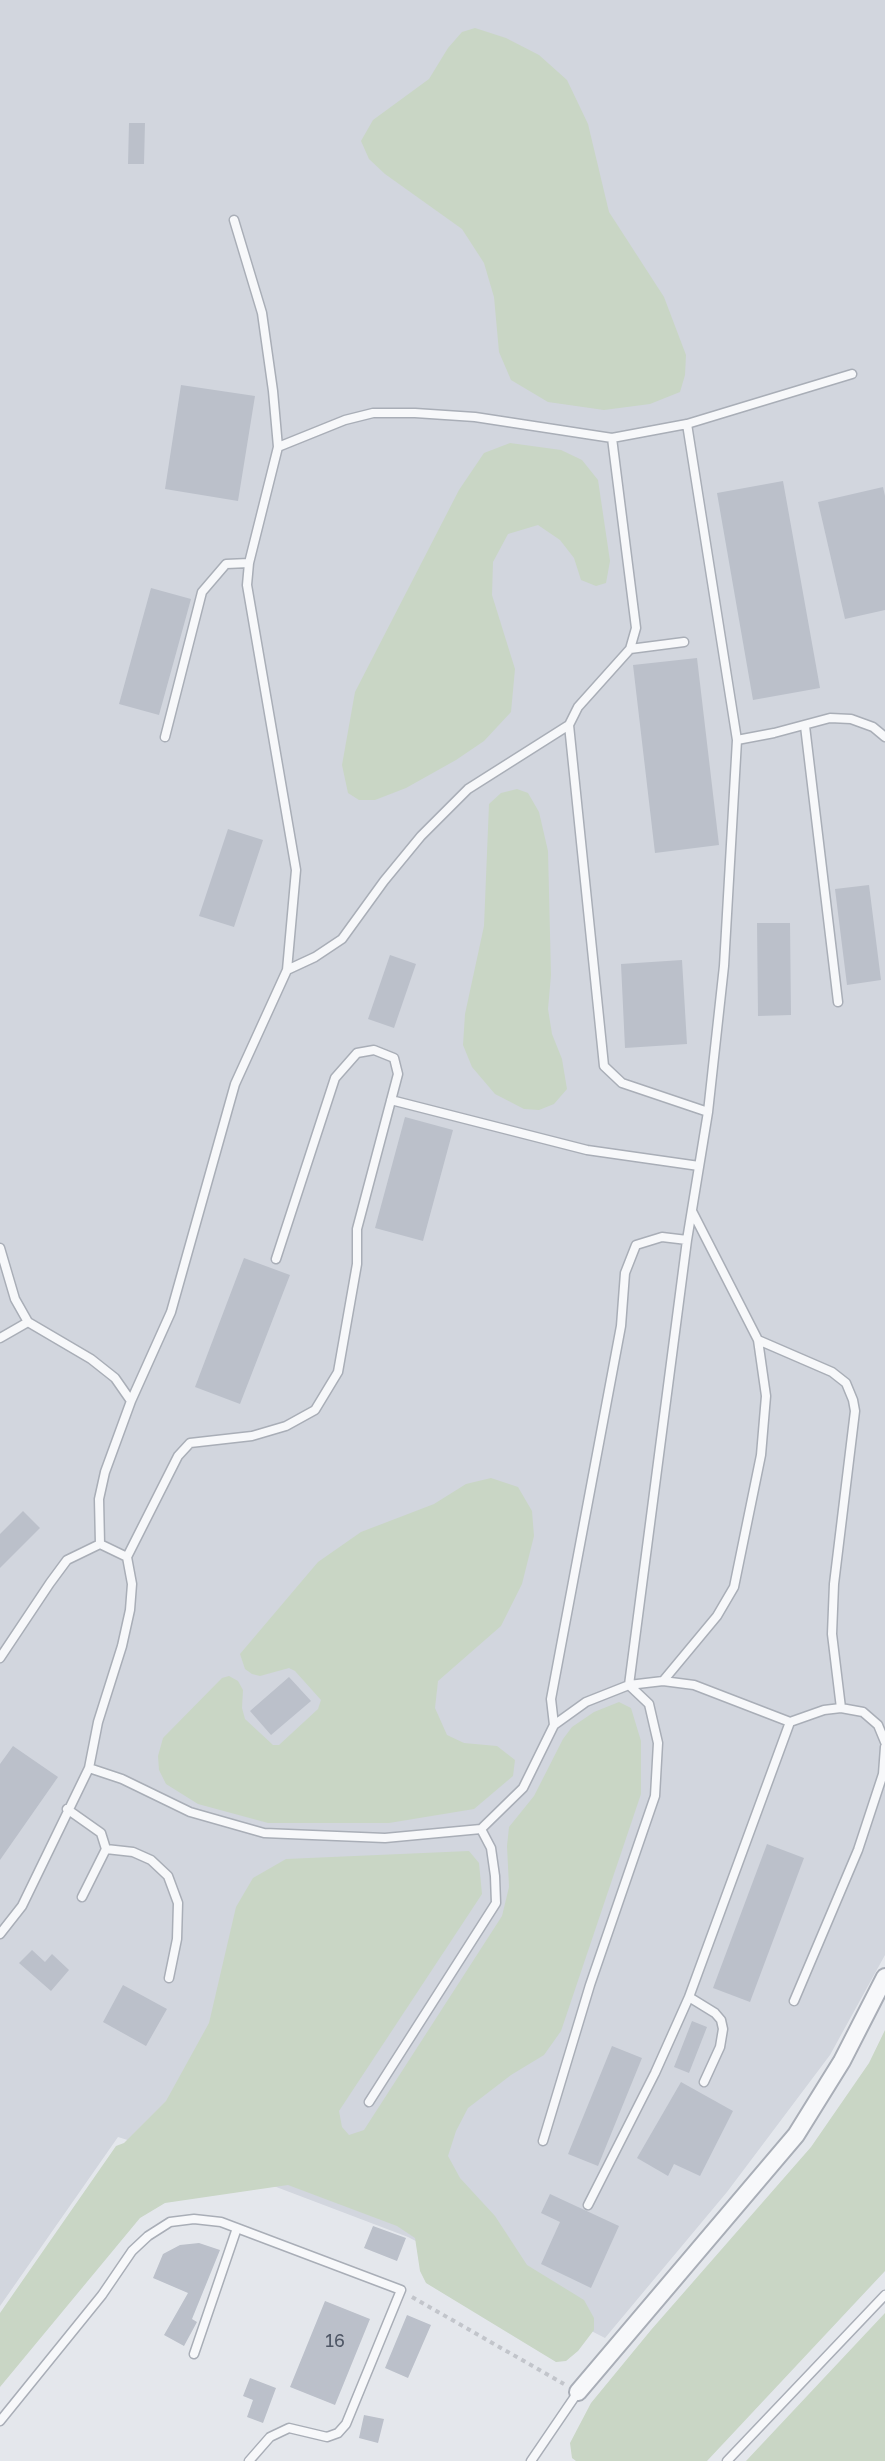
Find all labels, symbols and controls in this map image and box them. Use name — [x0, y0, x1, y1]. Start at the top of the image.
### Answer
house number: 16 — [325, 2330, 345, 2352]

